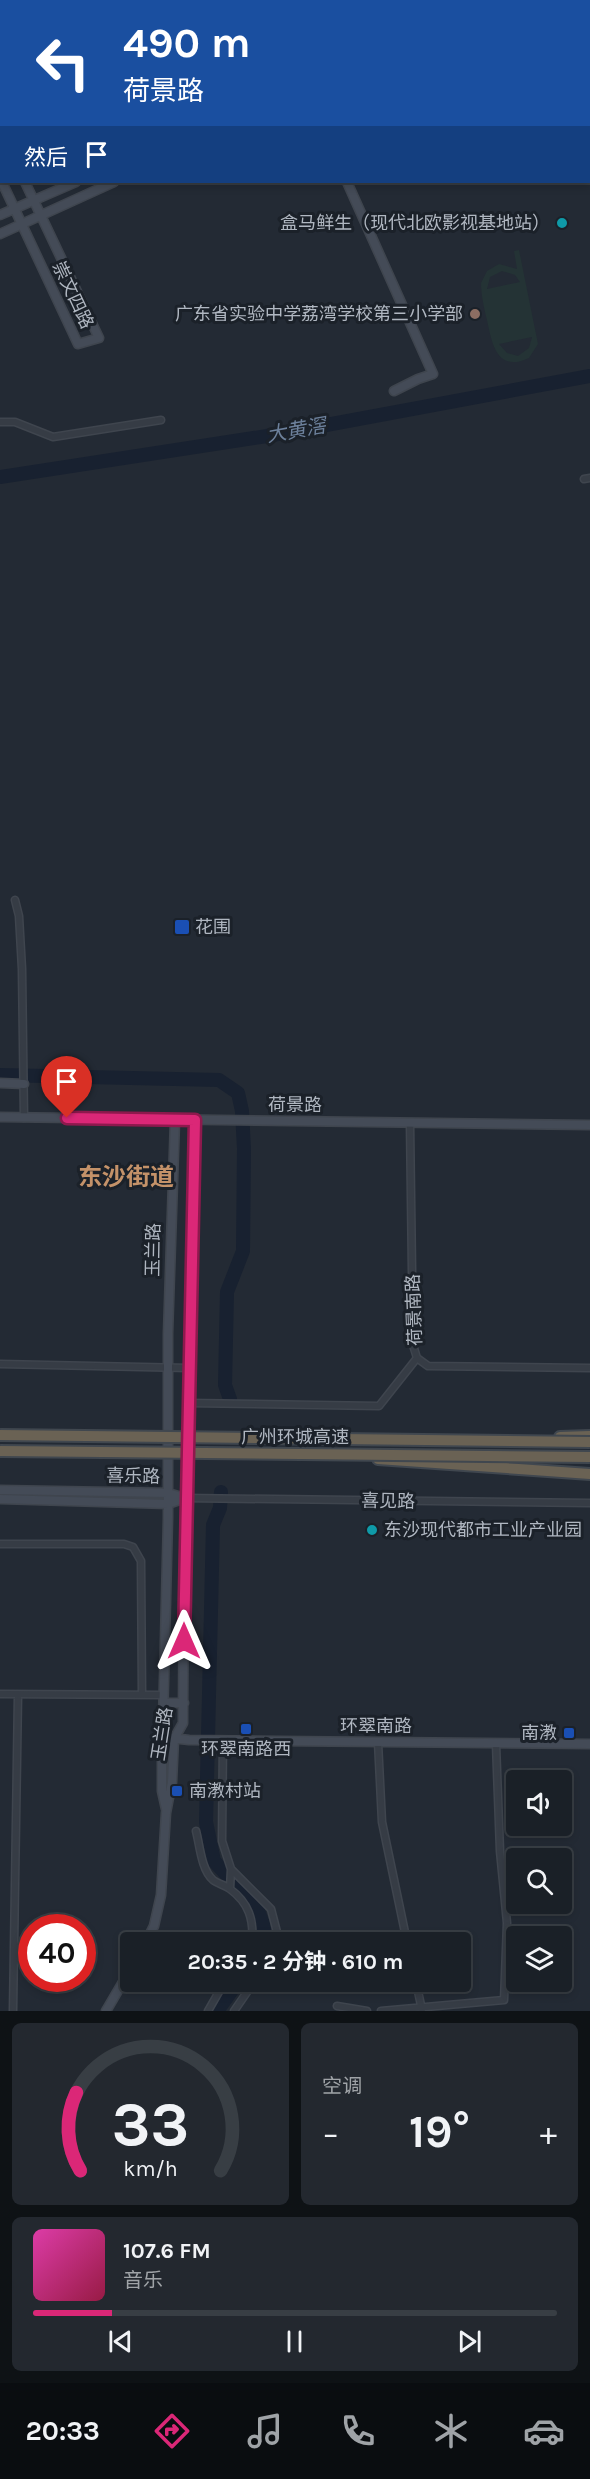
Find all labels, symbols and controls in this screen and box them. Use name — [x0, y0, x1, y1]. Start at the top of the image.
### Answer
text: 490 m — [123, 18, 251, 68]
icon: left — [24, 24, 102, 102]
text: 荷景路 — [123, 75, 204, 107]
icon: arrive — [80, 138, 113, 171]
text: 然后 — [24, 145, 68, 171]
place label: 盒马鲜生（现代北欧影视基地站） — [280, 212, 550, 234]
marker: 盒马鲜生（现代北欧影视基地站） — [555, 216, 569, 230]
street label: 崇文四路 — [48, 258, 98, 332]
place label: 广东省实验中学荔湾学校第三小学部 — [175, 303, 463, 325]
marker: 广东省实验中学荔湾学校第三小学部 — [468, 307, 482, 321]
water label: 大黄滘 — [265, 413, 331, 447]
place label: 花围 — [195, 916, 231, 938]
marker: 花围 — [173, 918, 191, 936]
pin — [41, 1056, 92, 1118]
icon: arrive — [50, 1065, 83, 1098]
street label: 荷景路 — [268, 1094, 322, 1116]
district label: 东沙街道 — [78, 1163, 174, 1191]
street label: 玉兰路 — [142, 1223, 164, 1277]
street label: 荷景南路 — [402, 1274, 426, 1346]
street label: 广州环城高速 — [241, 1426, 349, 1448]
street label: 喜乐路 — [106, 1465, 160, 1487]
street label: 喜见路 — [361, 1490, 415, 1512]
place label: 东沙现代都市工业产业园 — [384, 1519, 582, 1541]
marker: 东沙现代都市工业产业园 — [365, 1523, 379, 1537]
position arrow — [152, 1609, 216, 1673]
street label: 玉兰路 — [147, 1706, 177, 1762]
street label: 环翠南路 — [340, 1715, 412, 1737]
marker: 环翠南路西 — [239, 1722, 253, 1736]
place label: 南漖 — [521, 1722, 557, 1744]
marker: 南漖 — [562, 1726, 576, 1740]
place label: 环翠南路西 — [201, 1738, 291, 1760]
map controls — [506, 1770, 572, 1992]
button: sound — [506, 1770, 572, 1836]
place label: 南漖村站 — [189, 1780, 261, 1802]
marker: 南漖村站 — [170, 1784, 184, 1798]
button: search — [506, 1848, 572, 1914]
speed limit sign: 40 — [18, 1914, 96, 1992]
button: layers — [506, 1926, 572, 1992]
text: 20:35 · 2 分钟 · 610 m — [188, 1949, 403, 1975]
text: 空调 — [322, 2075, 362, 2098]
text: 33 — [112, 2088, 189, 2161]
text: 19° — [409, 2106, 470, 2158]
text: − — [322, 2114, 339, 2152]
text: + — [540, 2114, 557, 2152]
text: km/h — [123, 2156, 178, 2181]
text: 107.6 FM — [123, 2238, 211, 2264]
text: 音乐 — [123, 2269, 163, 2292]
icon: previous — [104, 2325, 137, 2358]
icon: pause — [278, 2325, 311, 2358]
icon: next — [453, 2325, 486, 2358]
icon: directions — [151, 2410, 193, 2452]
icon: music — [244, 2410, 286, 2452]
icon: phone — [337, 2410, 379, 2452]
icon: climate — [430, 2410, 472, 2452]
icon: car — [523, 2410, 565, 2452]
text: 20:33 — [25, 2415, 100, 2447]

